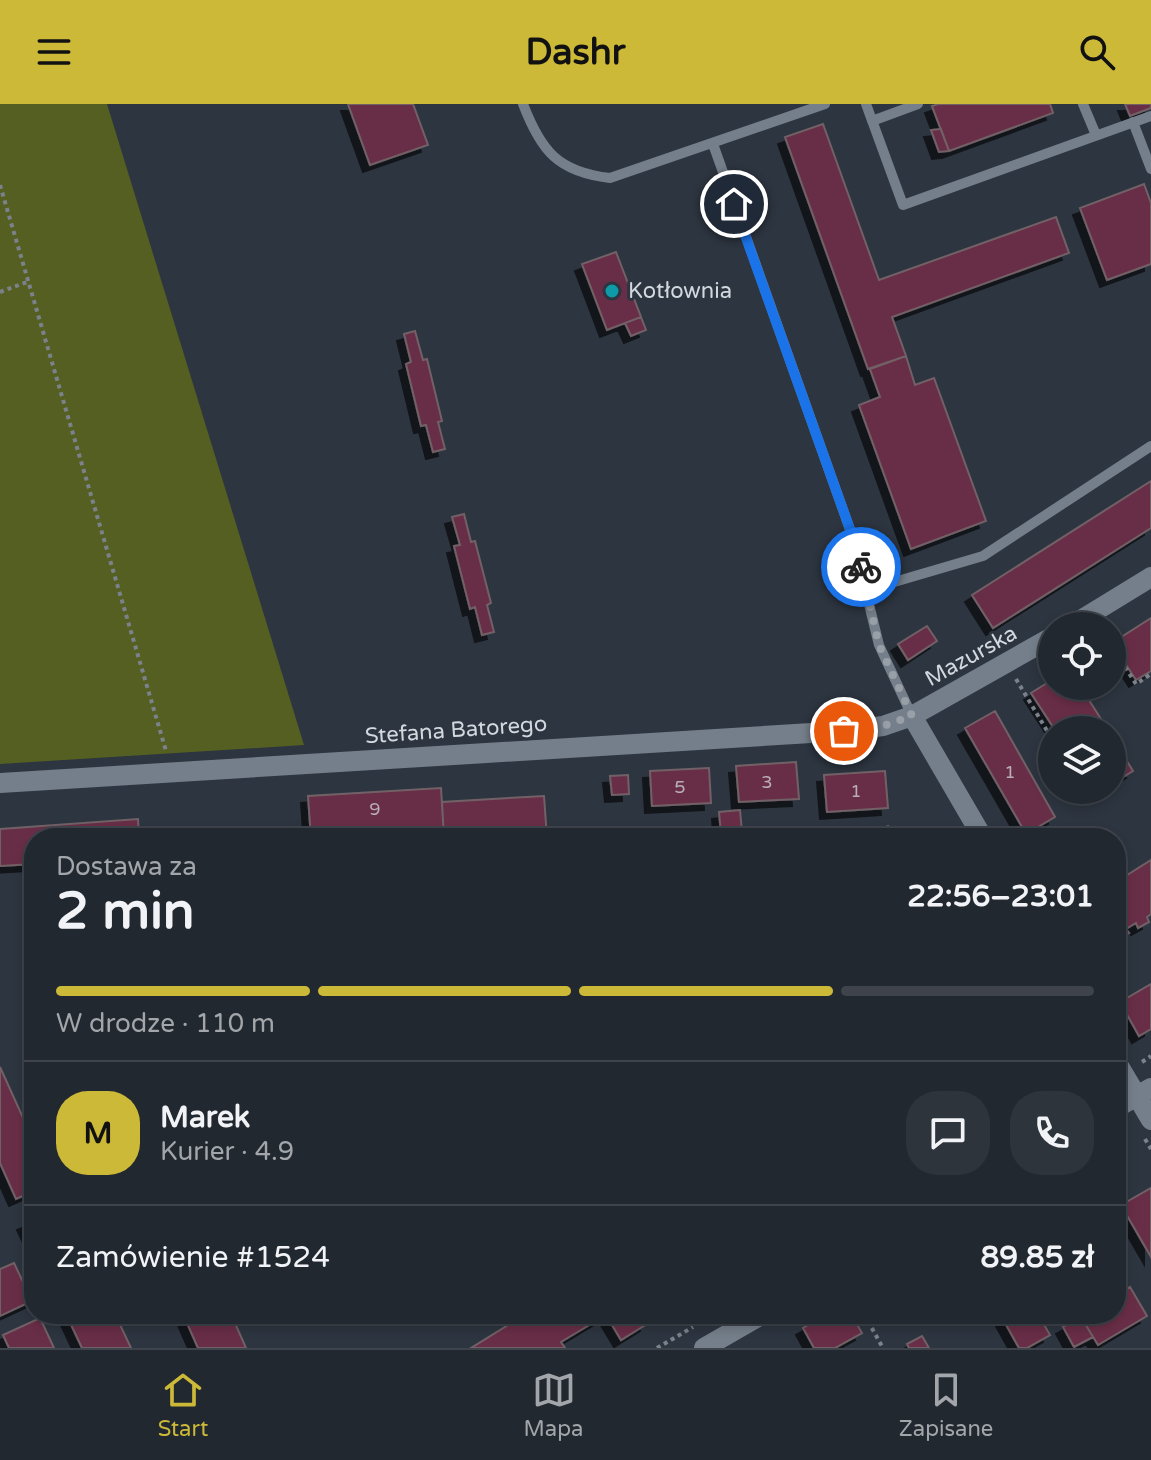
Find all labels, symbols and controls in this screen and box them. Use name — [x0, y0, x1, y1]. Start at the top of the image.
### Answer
icon: menu — [32, 30, 76, 74]
icon: search — [1075, 30, 1119, 74]
text: Dashr — [526, 31, 625, 74]
pin — [700, 170, 768, 238]
icon: home — [712, 182, 756, 226]
place label: Kotłownia — [628, 278, 732, 304]
marker: Kotłownia — [603, 282, 621, 300]
courier — [821, 527, 901, 607]
icon: bike — [839, 545, 883, 589]
map controls — [1038, 612, 1126, 804]
button: locate — [1038, 612, 1126, 700]
street label: Mazurska — [920, 620, 1022, 692]
pin — [810, 697, 878, 765]
icon: bag — [822, 709, 866, 753]
street label: Stefana Batorego — [364, 711, 548, 749]
button: layers — [1038, 716, 1126, 804]
house number: 1 — [1004, 761, 1016, 783]
house number: 3 — [761, 771, 773, 793]
house number: 5 — [674, 776, 686, 798]
house number: 1 — [850, 780, 862, 802]
house number: 9 — [369, 798, 381, 820]
text: Dostawa za — [56, 851, 197, 882]
text: 22:56–23:01 — [907, 878, 1094, 915]
text: 2 min — [56, 880, 195, 943]
text: W drodze · 110 m — [56, 1008, 275, 1039]
button: chat — [906, 1091, 990, 1175]
button: phone — [1010, 1091, 1094, 1175]
text: Marek — [160, 1099, 250, 1136]
text: M — [84, 1115, 112, 1152]
text: Kurier · 4.9 — [160, 1136, 294, 1167]
text: Zamówienie #1524 — [56, 1239, 330, 1276]
text: 89.85 zł — [980, 1239, 1094, 1276]
tab: Start — [158, 1368, 208, 1442]
tab: Mapa — [524, 1368, 583, 1442]
tab: Zapisane — [899, 1368, 993, 1442]

